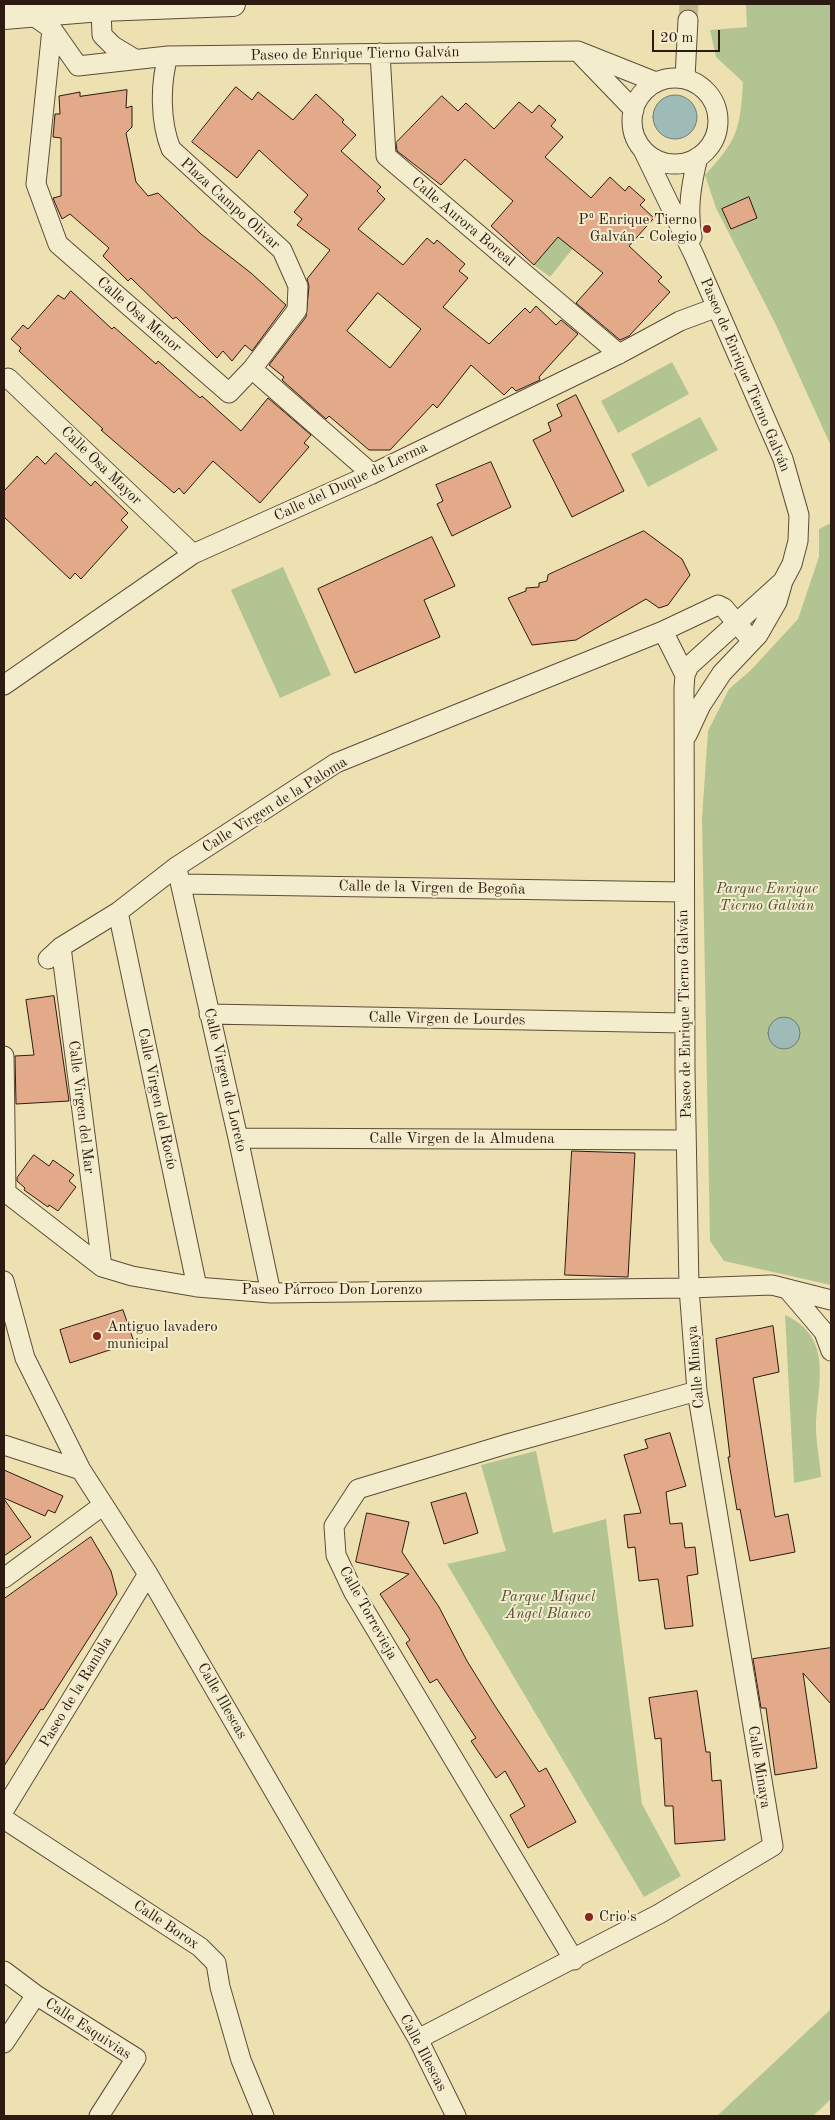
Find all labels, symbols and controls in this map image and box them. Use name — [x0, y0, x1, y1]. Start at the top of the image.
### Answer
scale bar — [655, 20, 722, 52]
text: 20 m — [660, 31, 694, 46]
street label: Paseo de Enrique Tierno Galván — [250, 43, 460, 65]
street label: Plaza Campo Olivar — [176, 154, 284, 254]
street label: Calle Aurora Boreal — [408, 173, 518, 271]
place label: Pº Enrique Tierno Galván - Colegio — [578, 211, 697, 246]
marker: Pº Enrique Tierno Galván - Colegio — [701, 223, 713, 235]
street label: Calle Osa Menor — [93, 273, 185, 357]
street label: Paseo de Enrique Tierno Galván — [696, 275, 794, 475]
street label: Calle Osa Mayor — [57, 423, 145, 509]
street label: Calle del Duque de Lerma — [271, 438, 431, 526]
street label: Calle Virgen de la Paloma — [199, 753, 351, 857]
street label: Calle de la Virgen de Begoña — [338, 877, 526, 899]
park label: Parque Enrique Tierno Galván — [716, 880, 818, 915]
street label: Paseo de Enrique Tierno Galván — [674, 909, 696, 1119]
street label: Calle Virgen de Loreto — [200, 1006, 250, 1154]
street label: Calle Virgen de Lourdes — [368, 1009, 526, 1029]
street label: Calle Virgen del Rocío — [133, 1027, 181, 1171]
street label: Calle Virgen del Mar — [64, 1039, 98, 1175]
street label: Calle Virgen de la Almudena — [369, 1130, 555, 1148]
street label: Paseo Párroco Don Lorenzo — [242, 1281, 422, 1299]
place label: Antiguo lavadero municipal — [107, 1318, 218, 1353]
street label: Calle Minaya — [683, 1325, 709, 1409]
marker: Antiguo lavadero municipal — [91, 1330, 103, 1342]
street label: Calle Torrevieja — [335, 1563, 401, 1663]
park label: Parque Miguel Ángel Blanco — [501, 1588, 595, 1623]
street label: Paseo de la Rambla — [36, 1633, 116, 1751]
street label: Calle Illescas — [193, 1660, 251, 1742]
street label: Calle Minaya — [744, 1724, 774, 1810]
street label: Calle Borox — [130, 1896, 202, 1954]
place label: Crio's — [599, 1908, 637, 1926]
marker: Crio's — [583, 1911, 595, 1923]
street label: Calle Esquivias — [42, 1994, 134, 2064]
street label: Calle Illescas — [395, 2011, 451, 2095]

